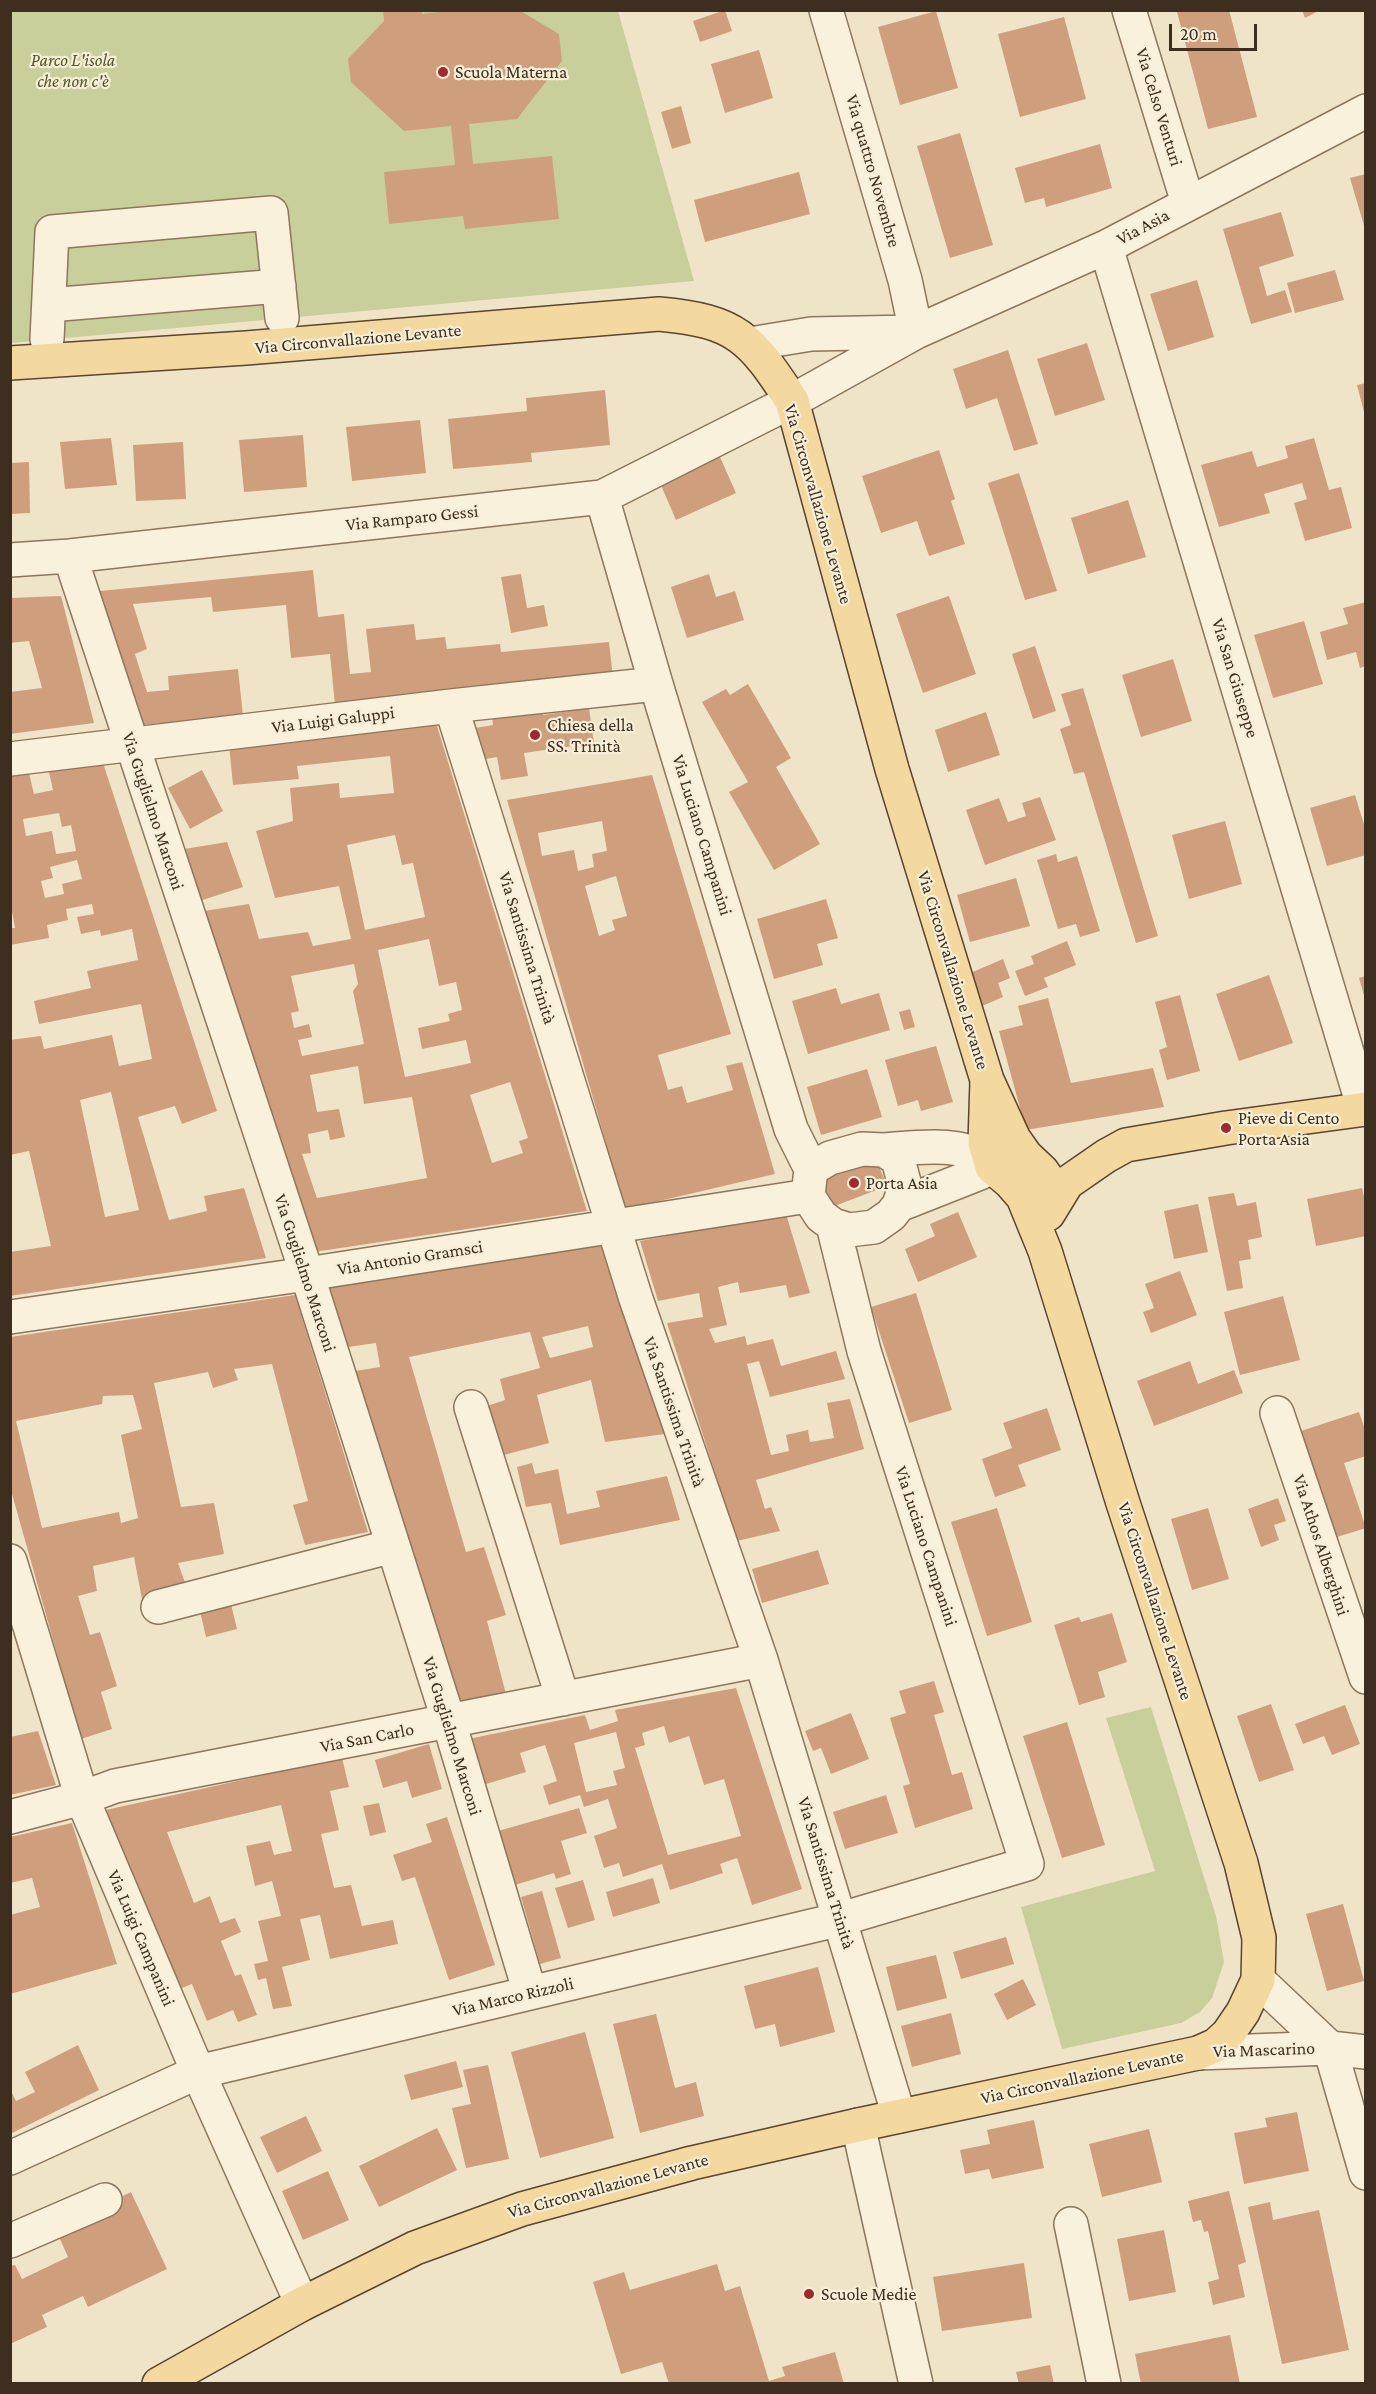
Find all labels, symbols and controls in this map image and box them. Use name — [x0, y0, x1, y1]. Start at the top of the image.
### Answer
scale bar — [1172, 12, 1260, 50]
text: 20 m — [1180, 24, 1217, 44]
street label: Via Celso Venturi — [1131, 45, 1187, 169]
park label: Parco L'isola che non c'è — [31, 49, 115, 92]
place label: Scuola Materna — [455, 61, 567, 83]
marker: Scuola Materna — [436, 65, 450, 79]
street label: Via quattro Novembre — [841, 92, 905, 250]
street label: Via Asia — [1113, 204, 1173, 250]
street label: Via Circonvallazione Levante — [254, 319, 462, 359]
street label: Via Circonvallazione Levante — [779, 402, 857, 606]
street label: Via Ramparo Gessi — [345, 500, 479, 536]
street label: Via San Giuseppe — [1207, 616, 1263, 740]
street label: Via Luigi Galuppi — [270, 702, 396, 738]
place label: Chiesa della SS. Trinità — [547, 714, 634, 756]
marker: Chiesa della SS. Trinità — [528, 728, 542, 742]
street label: Via Guglielmo Marconi — [117, 729, 189, 893]
street label: Via Luciano Campanini — [667, 752, 737, 918]
street label: Via Circonvallazione Levante — [912, 868, 994, 1072]
street label: Via Santissima Trinità — [494, 869, 560, 1027]
place label: Pieve di Cento Porta Asia — [1238, 1107, 1339, 1150]
marker: Pieve di Cento Porta Asia — [1219, 1121, 1233, 1135]
place label: Porta Asia — [866, 1172, 938, 1194]
marker: Porta Asia — [847, 1176, 861, 1190]
street label: Via Guglielmo Marconi — [269, 1191, 341, 1355]
street label: Via Antonio Gramsci — [336, 1236, 484, 1280]
street label: Via Santissima Trinità — [638, 1334, 710, 1490]
street label: Via Luciano Campanini — [890, 1463, 962, 1629]
street label: Via Athos Alberghini — [1288, 1472, 1354, 1618]
street label: Via Circonvallazione Levante — [1113, 1499, 1197, 1703]
street label: Via Guglielmo Marconi — [418, 1654, 486, 1818]
street label: Via San Carlo — [318, 1718, 416, 1758]
street label: Via Santissima Trinità — [793, 1794, 859, 1952]
street label: Via Luigi Campanini — [103, 1867, 179, 2009]
street label: Via Marco Rizzoli — [450, 1973, 576, 2021]
street label: Via Mascarino — [1213, 2037, 1315, 2063]
street label: Via Circonvallazione Levante — [979, 2045, 1185, 2109]
street label: Via Circonvallazione Levante — [505, 2149, 711, 2223]
place label: Scuole Medie — [821, 2283, 916, 2305]
marker: Scuole Medie — [802, 2287, 816, 2301]

